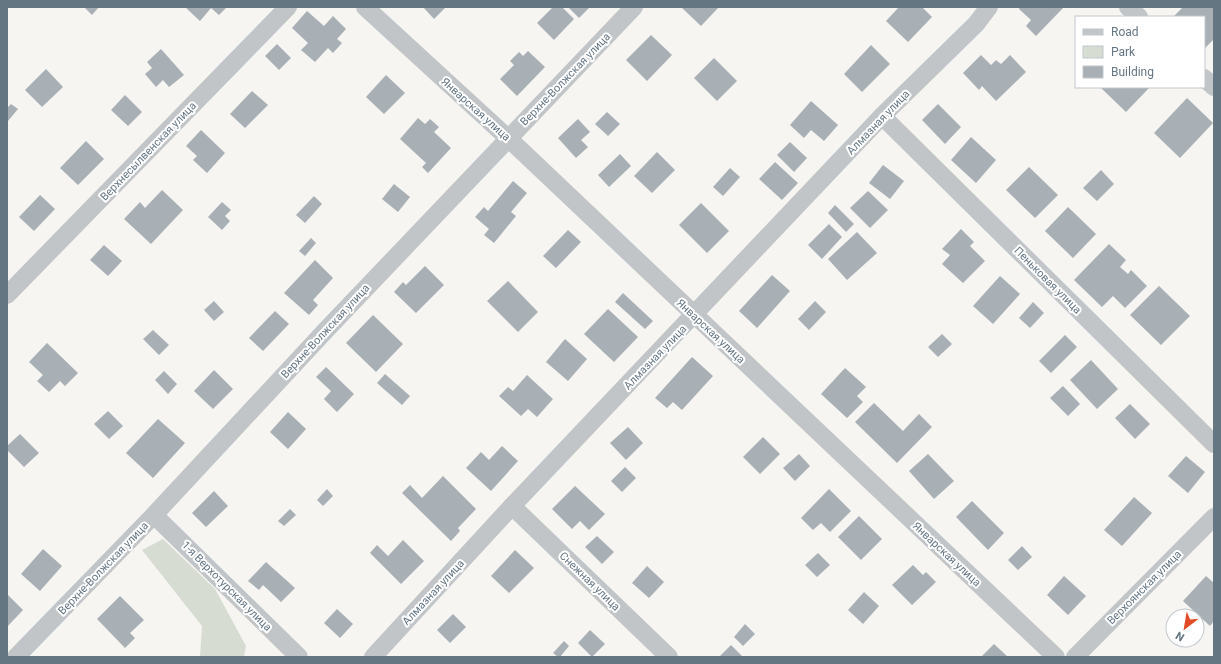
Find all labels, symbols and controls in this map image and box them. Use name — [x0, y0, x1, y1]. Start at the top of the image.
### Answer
legend — [1075, 16, 1205, 88]
text: Road — [1111, 25, 1139, 39]
street label: Верхне-Волжская улица — [518, 30, 613, 128]
text: Park — [1111, 45, 1136, 59]
text: Building — [1111, 65, 1154, 79]
street label: Январская улица — [438, 75, 513, 144]
street label: Алмазная улица — [844, 87, 912, 157]
street label: Верхнесылвенская улица — [98, 99, 199, 203]
street label: Пеньковая улица — [1011, 244, 1084, 317]
street label: Верхне-Волжская улица — [278, 282, 372, 381]
street label: Январская улица — [674, 296, 747, 366]
street label: Алмазная улица — [621, 322, 689, 392]
street label: Верхне-Волжская улица — [56, 519, 151, 617]
street label: Январская улица — [910, 519, 983, 589]
street label: 1-я Верхотурская улица — [179, 539, 274, 634]
street label: Верхоянская улица — [1105, 548, 1184, 627]
street label: Снежная улица — [557, 549, 623, 614]
street label: Алмазная улица — [400, 557, 467, 628]
north arrow — [1165, 608, 1205, 648]
text: N — [1173, 628, 1187, 644]

